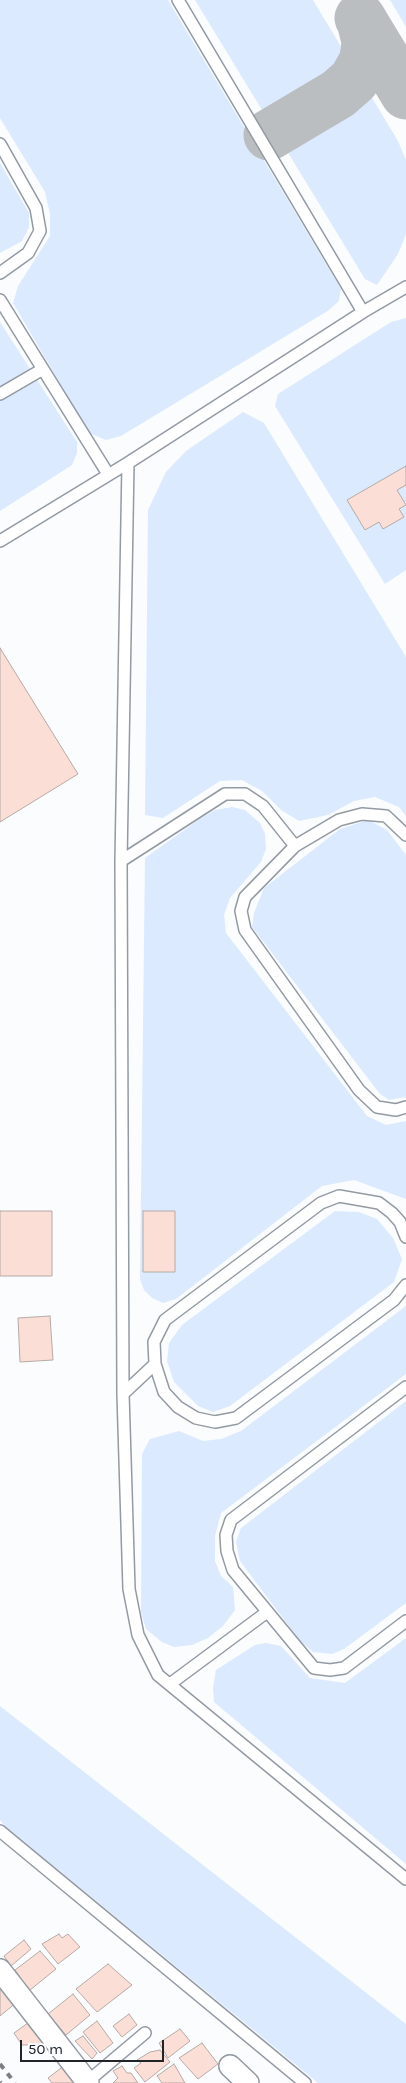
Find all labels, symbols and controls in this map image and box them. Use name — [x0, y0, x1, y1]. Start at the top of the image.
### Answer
scale bar — [22, 2030, 166, 2062]
text: 50 m — [28, 2040, 63, 2058]

